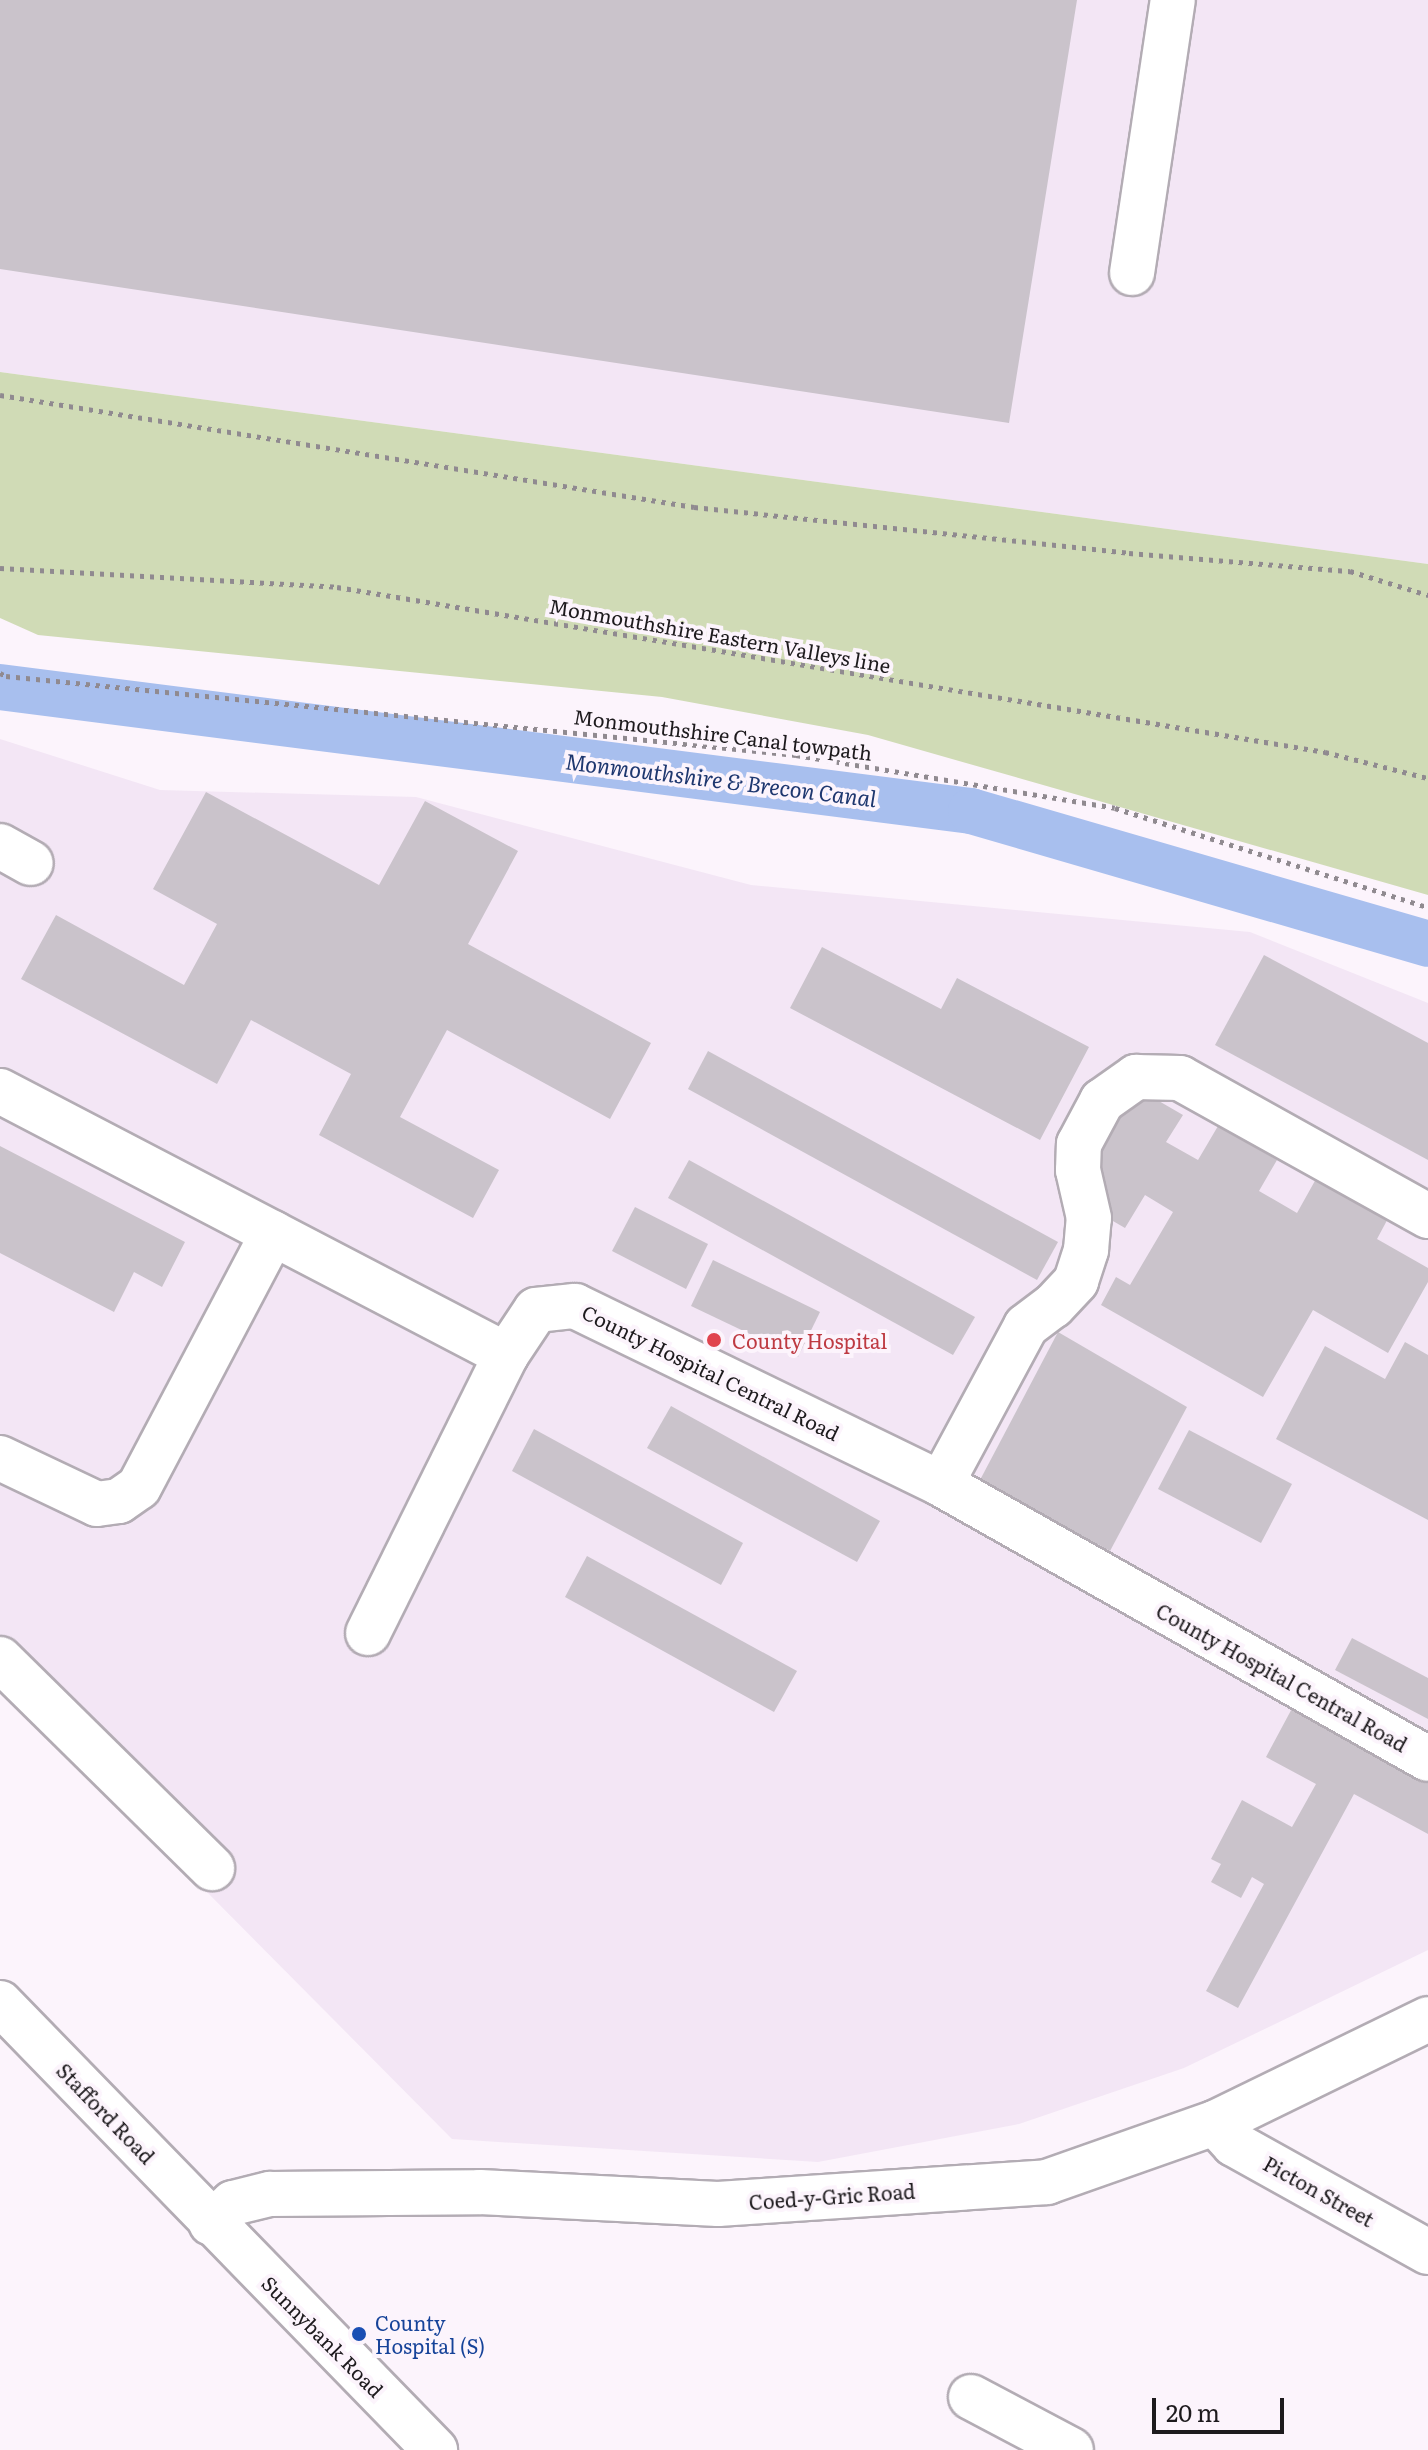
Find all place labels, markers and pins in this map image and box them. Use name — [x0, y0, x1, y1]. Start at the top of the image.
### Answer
place label: County Hospital — [732, 1328, 887, 1352]
marker: County Hospital — [703, 1329, 725, 1351]
place label: County Hospital (S) — [375, 2310, 485, 2357]
marker: County Hospital (S) — [350, 2325, 368, 2343]

